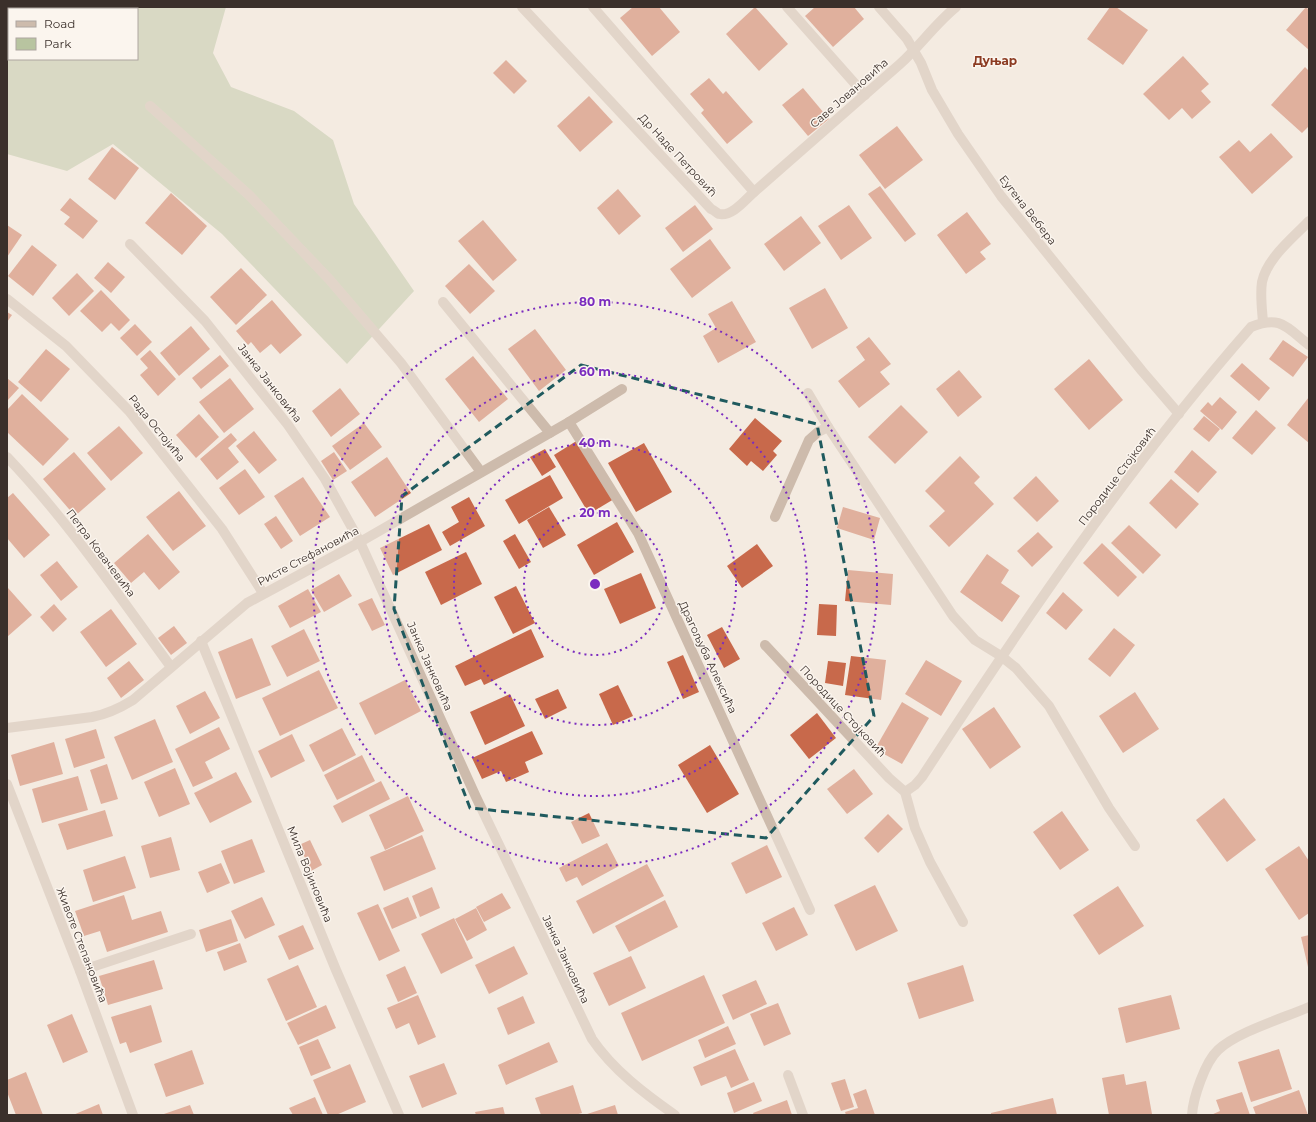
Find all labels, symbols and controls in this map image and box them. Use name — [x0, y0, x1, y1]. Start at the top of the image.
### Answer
legend — [8, 8, 138, 60]
text: Road — [44, 16, 75, 31]
text: Park — [44, 36, 72, 51]
district label: Дуњар — [973, 53, 1017, 68]
street label: Саве Јовановића — [807, 55, 891, 131]
street label: Др Наде Петровић — [636, 111, 720, 199]
street label: Еугена Вебера — [996, 172, 1060, 248]
text: 80 m — [579, 294, 611, 309]
street label: Јанка Јанковића — [235, 341, 305, 425]
text: 60 m — [579, 364, 611, 379]
street label: Рада Остојића — [126, 392, 188, 464]
street label: Породице Стојковић — [1075, 424, 1159, 528]
text: 40 m — [579, 435, 611, 450]
text: 20 m — [579, 505, 611, 520]
street label: Петра Ковачевића — [63, 506, 139, 600]
street label: Ристе Стефановића — [255, 523, 361, 589]
centre of rings — [588, 577, 602, 591]
street label: Драгољуба Алексића — [676, 598, 740, 716]
street label: Јанка Јанковића — [404, 619, 456, 713]
street label: Породице Стојковић — [797, 662, 889, 760]
street label: Мила Војиновића — [284, 824, 336, 924]
street label: Животе Степановића — [54, 885, 110, 1005]
street label: Јанка Јанковића — [539, 912, 593, 1006]

